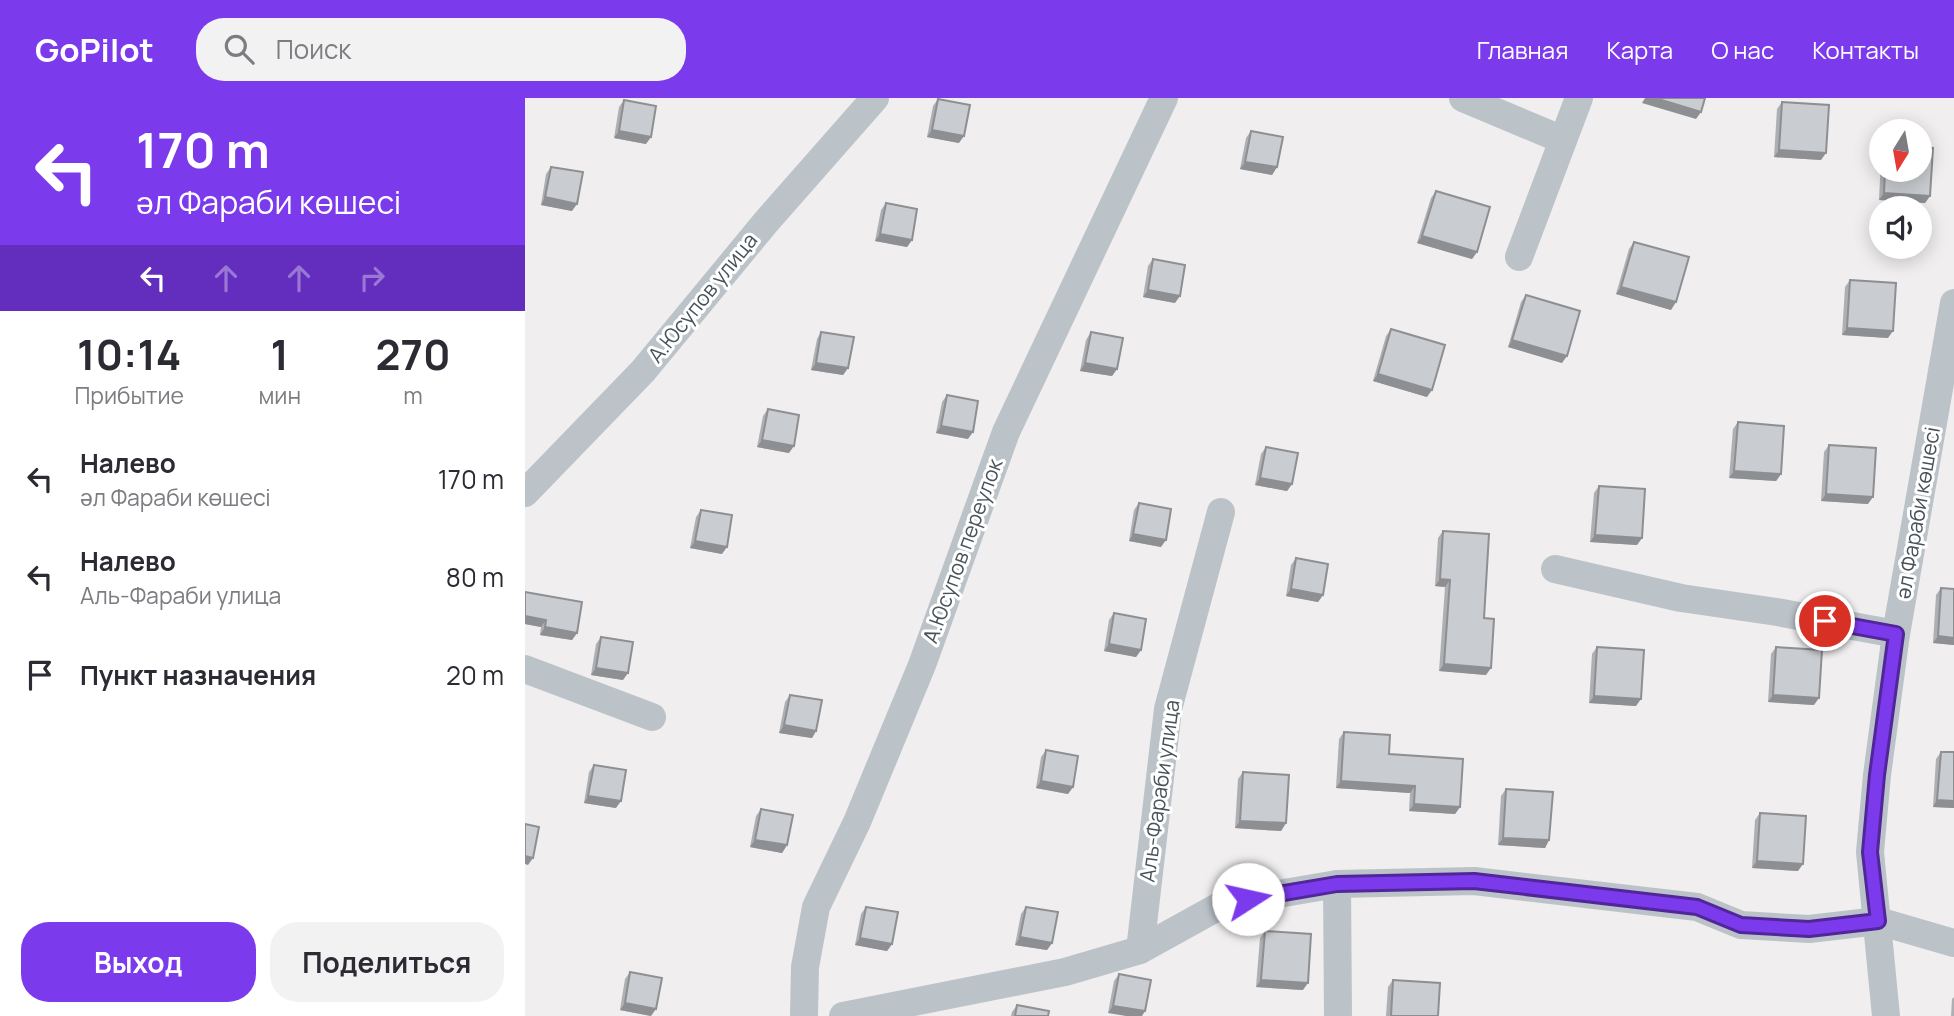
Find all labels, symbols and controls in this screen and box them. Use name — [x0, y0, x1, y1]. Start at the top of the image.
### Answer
search box — [196, 18, 686, 81]
text: GoPilot — [35, 27, 154, 72]
icon: search — [220, 30, 258, 68]
text: Поиск — [276, 31, 351, 67]
text: Главная — [1477, 33, 1568, 66]
text: Карта — [1606, 33, 1673, 66]
text: О нас — [1711, 33, 1774, 66]
text: Контакты — [1812, 33, 1919, 66]
text: 170 m — [136, 116, 270, 183]
north arrow — [1869, 119, 1932, 182]
map controls — [1869, 119, 1932, 259]
icon: left — [21, 126, 112, 217]
text: әл Фараби көшесі — [136, 180, 401, 224]
button: sound — [1869, 196, 1932, 259]
street label: А.Юсупов улица — [641, 227, 763, 368]
icon: left — [134, 259, 172, 297]
icon: ahead — [207, 259, 245, 297]
icon: ahead — [280, 259, 318, 297]
icon: right — [353, 259, 391, 297]
text: 10:14 — [77, 325, 181, 383]
text: 1 — [271, 325, 289, 383]
text: 270 — [375, 325, 451, 383]
text: Прибытие — [74, 379, 184, 411]
text: мин — [258, 379, 301, 411]
text: m — [403, 379, 423, 411]
street label: әл Фараби көшесі — [1888, 425, 1946, 601]
text: Налево — [80, 445, 176, 481]
street label: А.Юсупов переулок — [916, 454, 1009, 647]
icon: left — [21, 460, 59, 498]
text: 170 m — [438, 461, 504, 497]
text: әл Фараби көшесі — [80, 481, 271, 513]
text: Налево — [80, 543, 176, 579]
icon: left — [21, 558, 59, 596]
text: 80 m — [446, 559, 504, 595]
text: Аль-Фараби улица — [80, 579, 281, 611]
pin — [1795, 591, 1855, 651]
icon: arrive — [1806, 602, 1844, 640]
icon: arrive — [21, 656, 59, 694]
text: Пункт назначения — [80, 657, 316, 693]
text: 20 m — [446, 657, 504, 693]
street label: Аль-Фараби улица — [1132, 698, 1186, 884]
position arrow — [1211, 862, 1285, 936]
button: Выход — [21, 922, 256, 1002]
button: Поделиться — [270, 922, 504, 1002]

